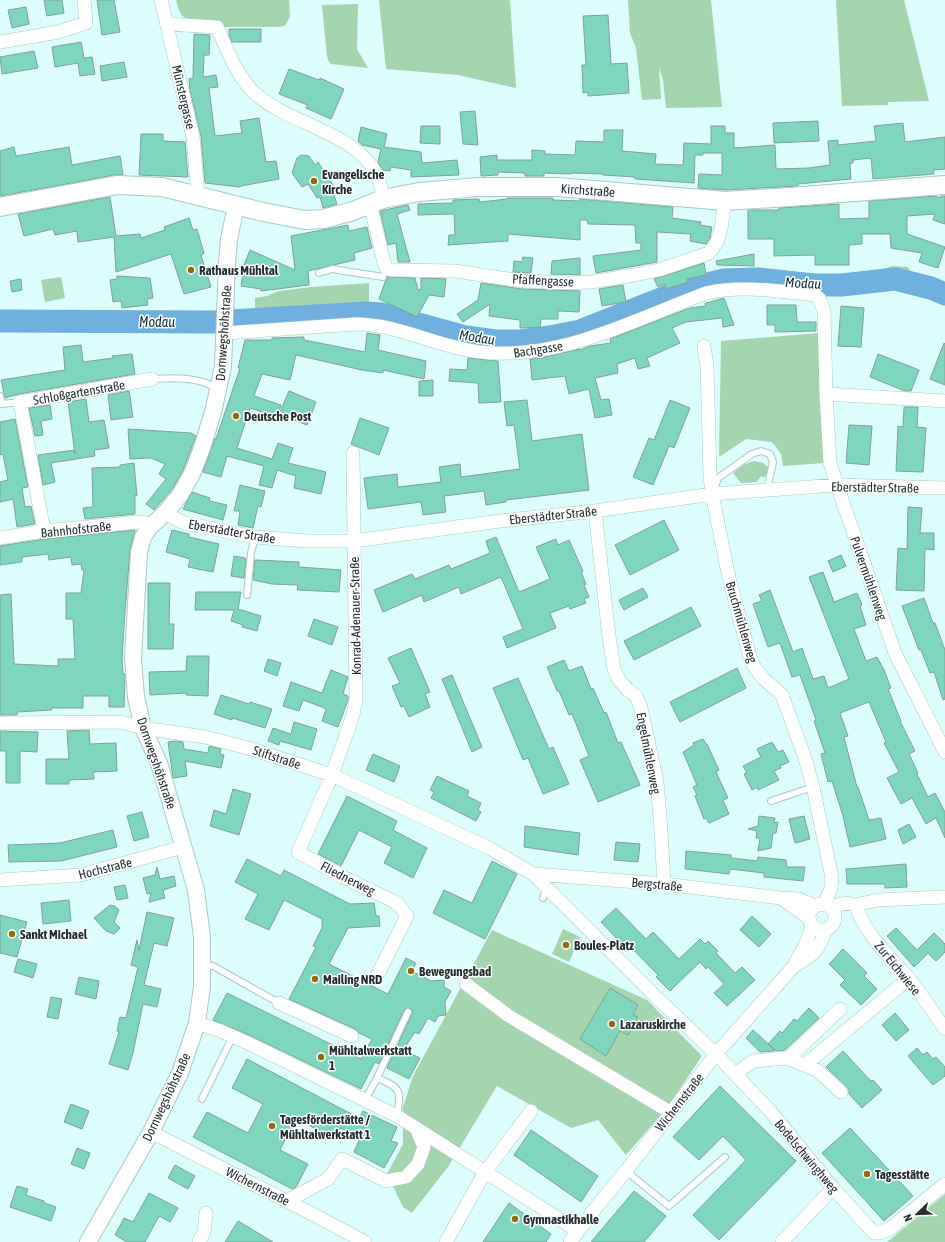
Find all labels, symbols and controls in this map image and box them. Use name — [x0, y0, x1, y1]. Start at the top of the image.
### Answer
street label: Münstergasse — [169, 64, 198, 131]
place label: Evangelische Kirche — [322, 167, 384, 197]
marker: Evangelische Kirche — [309, 176, 319, 186]
street label: Kirchstraße — [560, 181, 616, 200]
place label: Rathaus Mühltal — [199, 263, 279, 278]
marker: Rathaus Mühltal — [186, 265, 196, 275]
street label: Pfaffengasse — [512, 271, 574, 290]
water label: Modau — [785, 274, 822, 292]
street label: Dornwegshöhstraße — [213, 285, 234, 381]
water label: Modau — [139, 314, 175, 330]
water label: Modau — [458, 326, 496, 348]
street label: Bachgasse — [512, 338, 564, 361]
street label: Schloßgartenstraße — [32, 377, 126, 408]
place label: Deutsche Post — [244, 409, 312, 424]
marker: Deutsche Post — [231, 411, 241, 421]
street label: Eberstädter Straße — [831, 479, 919, 496]
street label: Eberstädter Straße — [509, 503, 598, 528]
street label: Eberstädter Straße — [187, 516, 277, 547]
street label: Bahnhofstraße — [40, 518, 112, 541]
street label: Pulvermühlenweg — [847, 534, 890, 622]
street label: Konrad-Adenauer-Straße — [347, 557, 364, 675]
street label: Bruchmühlenweg — [723, 580, 760, 665]
street label: Engelmühlenweg — [633, 711, 664, 796]
street label: Dornwegshöhstraße — [134, 715, 179, 811]
street label: Stiftstraße — [251, 743, 303, 772]
street label: Hochstraße — [77, 855, 134, 882]
street label: Fliednerweg — [318, 858, 378, 899]
street label: Bergstraße — [631, 875, 683, 894]
place label: Sankt Michael — [20, 927, 88, 942]
marker: Sankt Michael — [7, 929, 17, 939]
place label: Boules-Platz — [574, 938, 634, 953]
street label: Zur Eichwiese — [871, 939, 924, 998]
marker: Boules-Platz — [561, 940, 571, 950]
place label: Bewegungsbad — [419, 964, 491, 979]
marker: Bewegungsbad — [406, 966, 416, 976]
place label: Mailing NRD — [323, 972, 382, 987]
marker: Mailing NRD — [310, 974, 320, 984]
place label: Lazaruskirche — [620, 1017, 686, 1032]
marker: Lazaruskirche — [607, 1019, 617, 1029]
place label: Mühltalwerkstatt 1 — [329, 1043, 412, 1073]
street label: Dornwegshöhstraße — [139, 1050, 194, 1144]
marker: Mühltalwerkstatt 1 — [316, 1052, 326, 1062]
street label: Wichernstraße — [652, 1070, 707, 1134]
place label: Tagesförderstätte / Mühltalwerkstatt 1 — [280, 1112, 371, 1142]
street label: Bodelschwinghweg — [771, 1116, 842, 1197]
marker: Tagesförderstätte / Mühltalwerkstatt 1 — [267, 1121, 277, 1131]
street label: Wichernstraße — [223, 1164, 292, 1209]
place label: Tagesstätte — [875, 1167, 929, 1182]
marker: Tagesstätte — [862, 1169, 872, 1179]
north arrow — [897, 1194, 937, 1234]
place label: Gymnastikhalle — [523, 1212, 599, 1227]
text: N — [901, 1213, 915, 1223]
marker: Gymnastikhalle — [510, 1214, 520, 1224]

